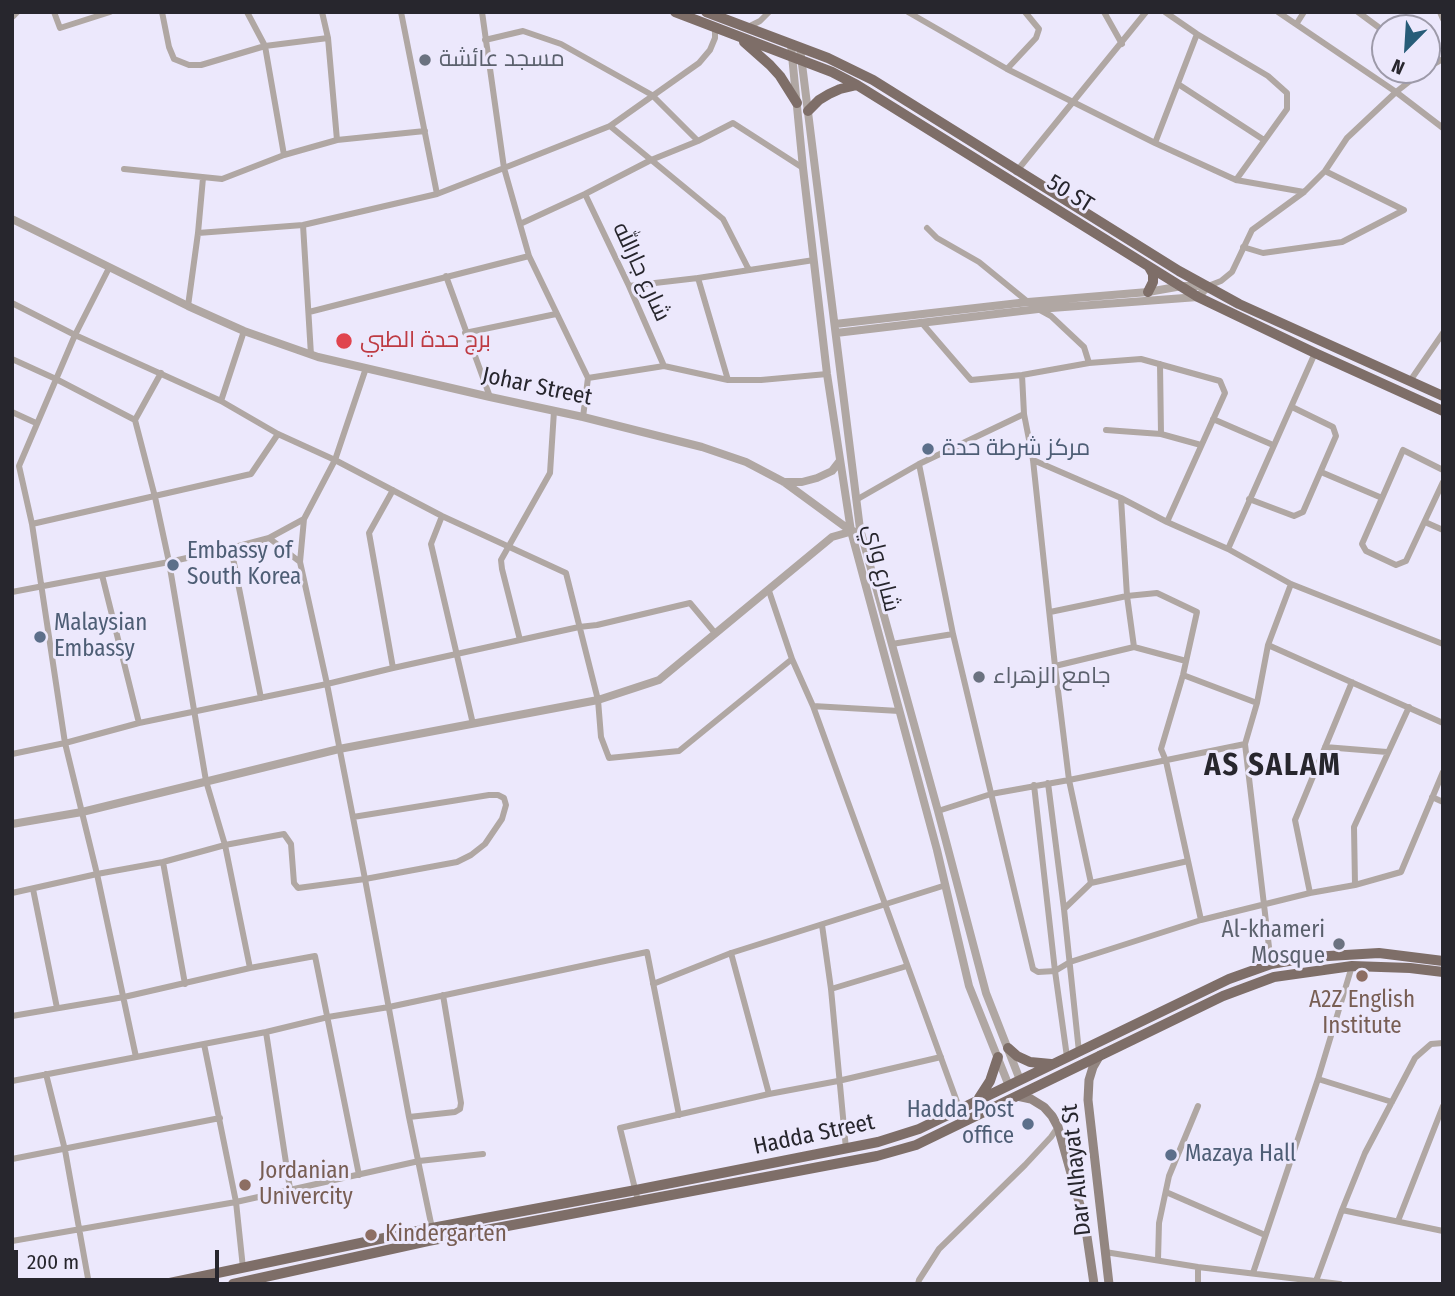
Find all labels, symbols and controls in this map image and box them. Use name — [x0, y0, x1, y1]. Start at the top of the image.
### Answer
north arrow — [1371, 14, 1441, 84]
place label: مسجد عائشة — [439, 46, 565, 74]
marker: مسجد عائشة — [417, 52, 433, 68]
text: N — [1388, 54, 1408, 80]
street label: 50 ST — [1042, 169, 1098, 219]
street label: شارع جارالله — [606, 218, 676, 326]
place label: برج حدة الطبي — [360, 327, 491, 355]
marker: برج حدة الطبي — [334, 331, 354, 351]
street label: Johar Street — [479, 362, 595, 412]
place label: مركز شرطة حدة — [942, 435, 1090, 463]
marker: مركز شرطة حدة — [920, 441, 936, 457]
street label: شارع واي — [857, 521, 905, 615]
place label: Embassy of South Korea — [187, 538, 301, 592]
marker: Embassy of South Korea — [165, 557, 181, 573]
place label: Malaysian Embassy — [54, 610, 147, 664]
marker: Malaysian Embassy — [32, 629, 48, 645]
place label: جامع الزهراء — [993, 663, 1111, 691]
marker: جامع الزهراء — [971, 669, 987, 685]
district label: AS SALAM — [1205, 749, 1341, 785]
place label: Al-khameri Mosque — [1222, 917, 1325, 971]
marker: Al-khameri Mosque — [1331, 936, 1347, 952]
marker: A2Z English Institute — [1354, 968, 1370, 984]
place label: A2Z English Institute — [1309, 987, 1415, 1041]
place label: Hadda Post office — [907, 1097, 1014, 1151]
street label: Dar Alhayat St — [1056, 1103, 1098, 1237]
street label: Hadda Street — [751, 1109, 877, 1161]
marker: Hadda Post office — [1020, 1116, 1036, 1132]
place label: Mazaya Hall — [1185, 1141, 1296, 1169]
marker: Mazaya Hall — [1163, 1147, 1179, 1163]
place label: Jordanian Univercity — [259, 1158, 353, 1212]
marker: Jordanian Univercity — [237, 1177, 253, 1193]
place label: Kindergarten — [385, 1221, 507, 1249]
marker: Kindergarten — [363, 1227, 379, 1243]
scale bar — [18, 1236, 222, 1280]
text: 200 m — [27, 1249, 79, 1275]

